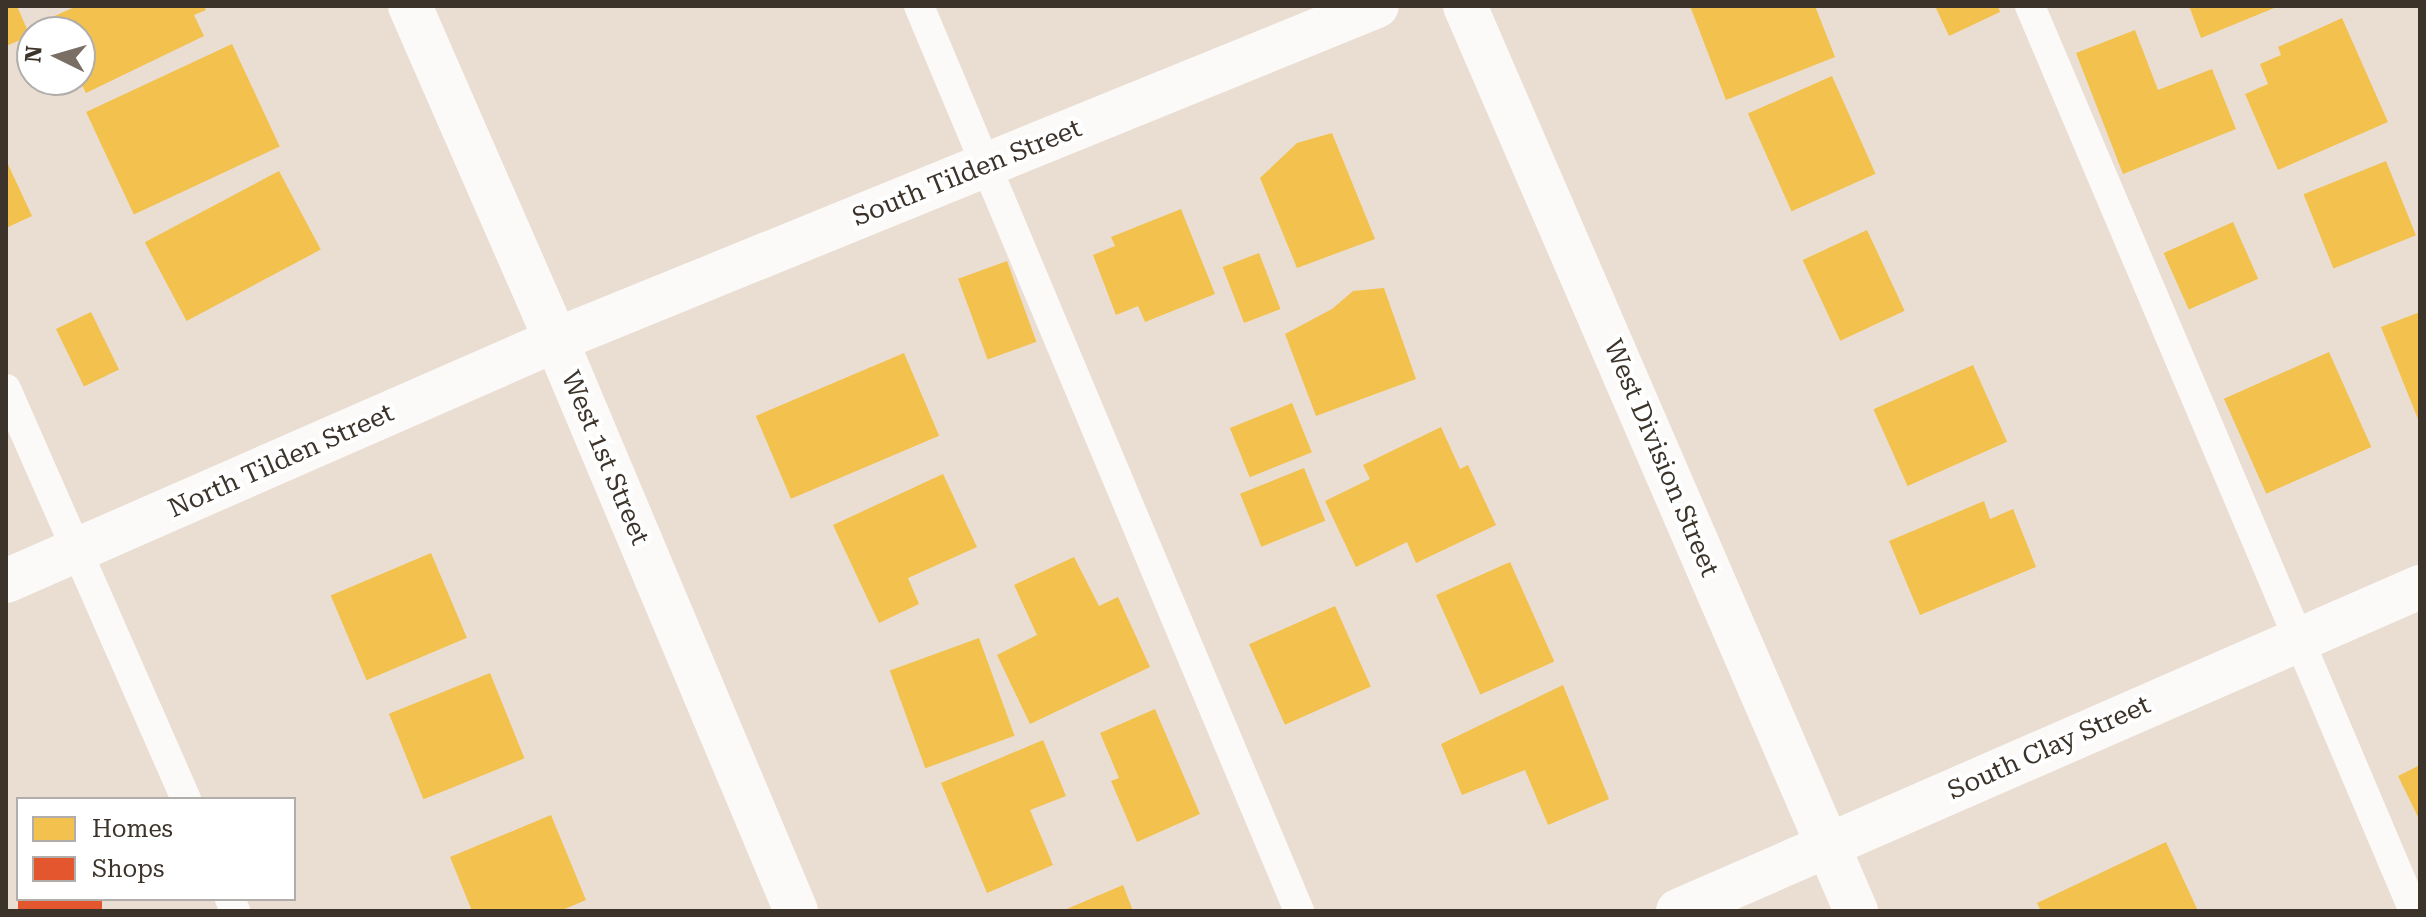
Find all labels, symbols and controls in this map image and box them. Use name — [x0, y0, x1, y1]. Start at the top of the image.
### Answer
north arrow — [16, 16, 96, 96]
text: N — [20, 45, 47, 64]
street label: South Tilden Street — [848, 113, 1086, 233]
street label: West Division Street — [1597, 335, 1725, 581]
street label: West 1st Street — [554, 366, 656, 550]
street label: North Tilden Street — [164, 397, 398, 525]
street label: South Clay Street — [1943, 689, 2155, 807]
legend — [16, 797, 296, 901]
text: Homes — [92, 815, 173, 843]
text: Shops — [92, 855, 164, 883]

